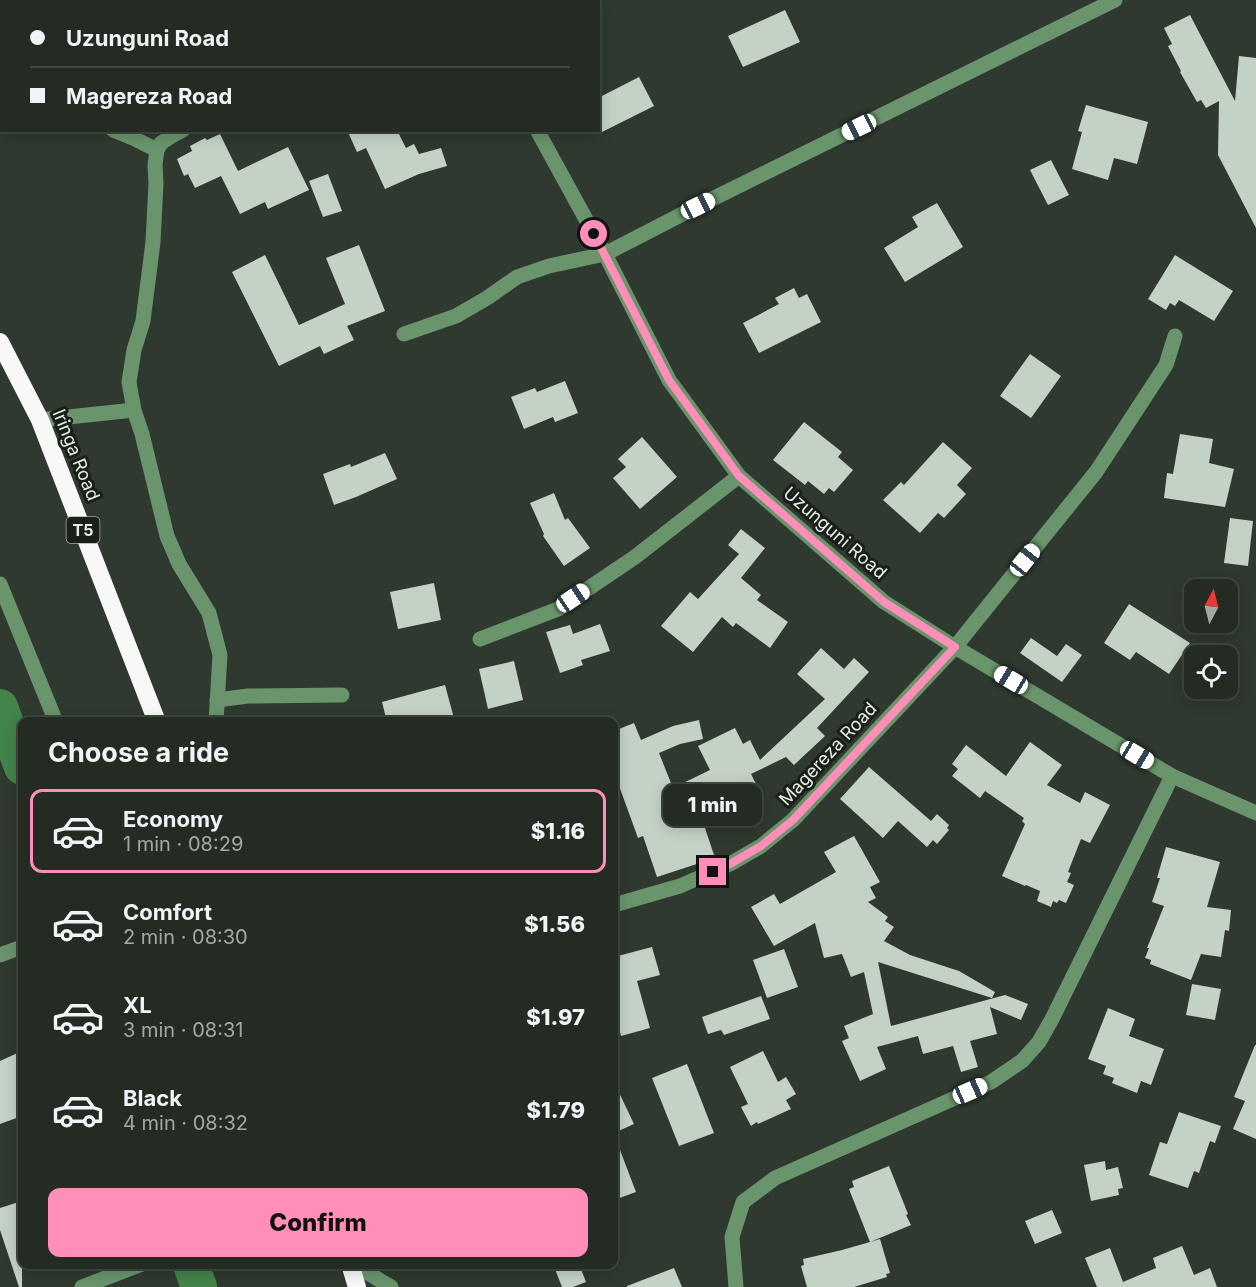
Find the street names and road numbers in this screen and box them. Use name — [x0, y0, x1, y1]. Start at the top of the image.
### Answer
street label: Iringa Road — [49, 406, 104, 503]
street label: Uzunguni Road — [779, 482, 891, 583]
road number: T5 — [66, 517, 100, 543]
street label: Magereza Road — [775, 698, 881, 810]

